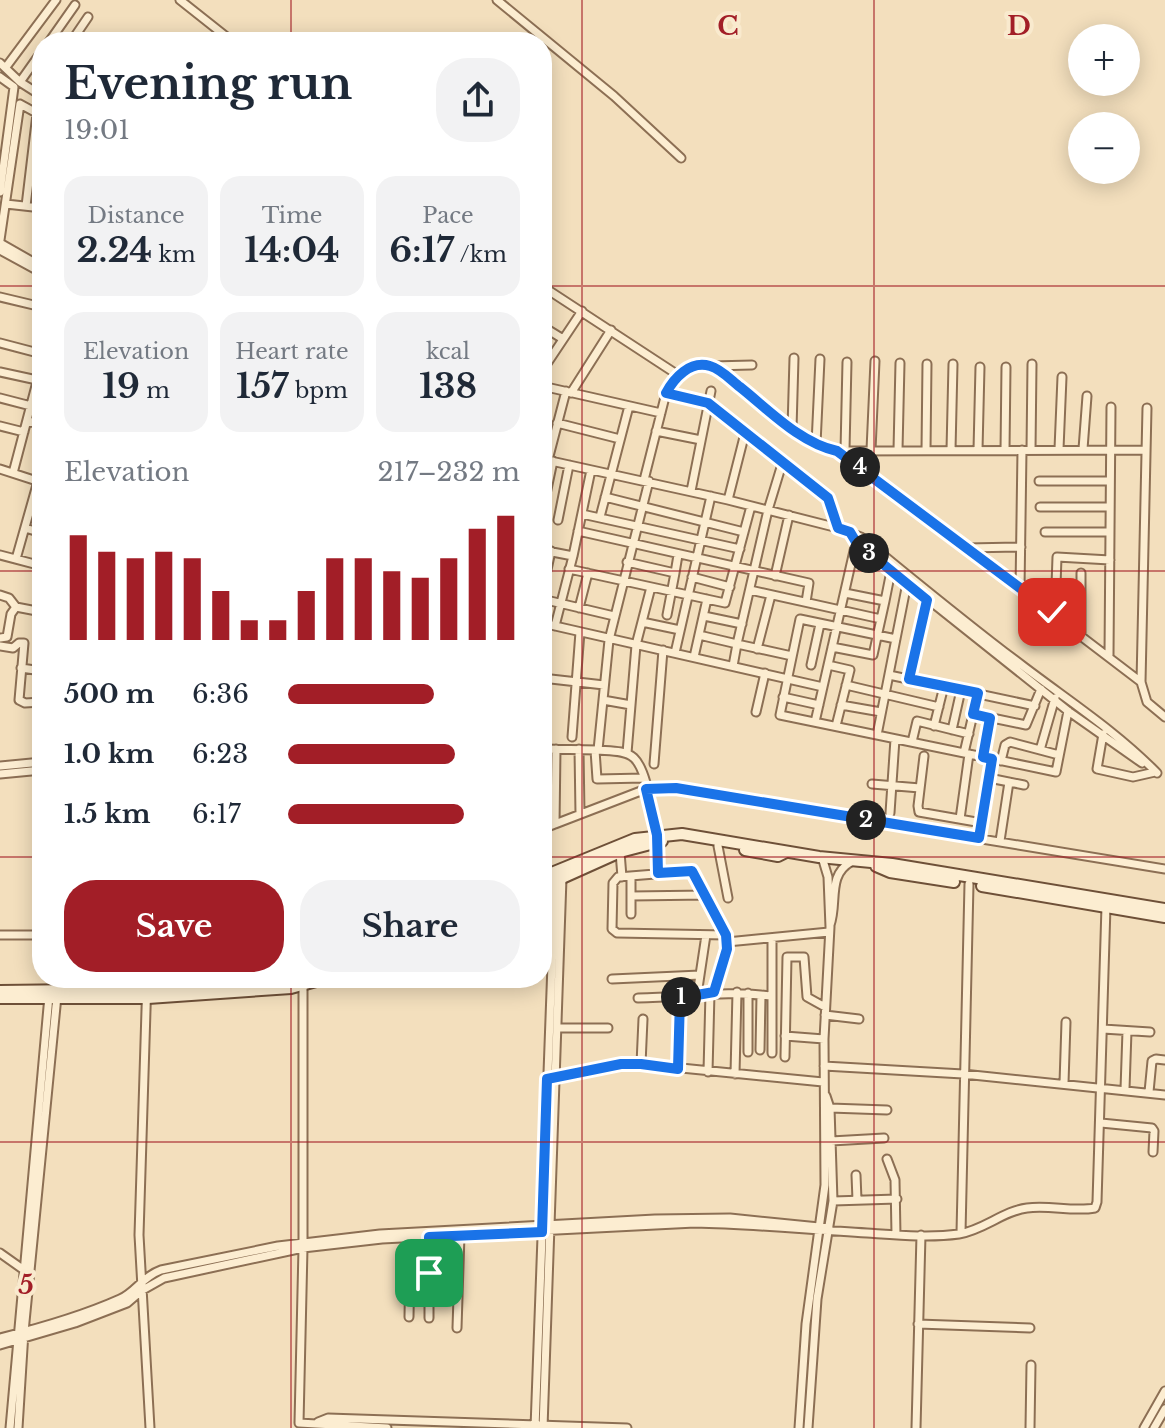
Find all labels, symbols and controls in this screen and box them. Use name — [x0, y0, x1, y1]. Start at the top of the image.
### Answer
text: C — [717, 10, 739, 42]
text: D — [1007, 10, 1031, 42]
map controls — [1068, 24, 1140, 184]
button: + — [1068, 24, 1140, 96]
text: Evening run — [64, 56, 352, 111]
button: share — [436, 58, 520, 142]
button: − — [1068, 112, 1140, 184]
text: 19:01 — [64, 114, 130, 146]
text: Distance — [88, 202, 185, 229]
text: Time — [262, 202, 322, 229]
text: Pace — [422, 202, 474, 229]
text: 2.24 — [76, 229, 152, 271]
text: 14:04 — [244, 229, 340, 271]
text: 6:17 — [389, 229, 454, 271]
text: km — [152, 241, 196, 268]
text: /km — [454, 241, 507, 268]
text: Elevation — [83, 338, 189, 365]
text: Heart rate — [235, 338, 349, 365]
text: kcal — [426, 338, 470, 365]
text: 19 — [102, 365, 140, 407]
text: 157 — [236, 365, 289, 407]
text: 138 — [419, 365, 477, 407]
text: m — [140, 377, 170, 404]
text: bpm — [289, 377, 348, 404]
pin: 4 — [840, 447, 880, 487]
text: 4 — [853, 453, 867, 480]
text: Elevation — [64, 456, 190, 488]
text: 217–232 m — [378, 456, 520, 488]
pin: 3 — [849, 533, 889, 573]
text: 3 — [862, 539, 876, 566]
pin — [1018, 578, 1086, 646]
icon: check — [1030, 590, 1074, 634]
text: 500 m — [64, 678, 154, 710]
text: 6:36 — [192, 678, 249, 710]
text: 1.0 km — [64, 738, 154, 770]
text: 6:23 — [192, 738, 248, 770]
text: 1.5 km — [64, 798, 151, 830]
text: 6:17 — [192, 798, 241, 830]
pin: 2 — [846, 800, 886, 840]
text: 2 — [859, 806, 873, 833]
button: Save — [64, 880, 284, 972]
button: Share — [300, 880, 520, 972]
pin: 1 — [661, 977, 701, 1017]
text: 1 — [676, 983, 686, 1010]
pin — [395, 1239, 463, 1307]
icon: arrive — [407, 1251, 451, 1295]
text: 5 — [18, 1269, 34, 1301]

